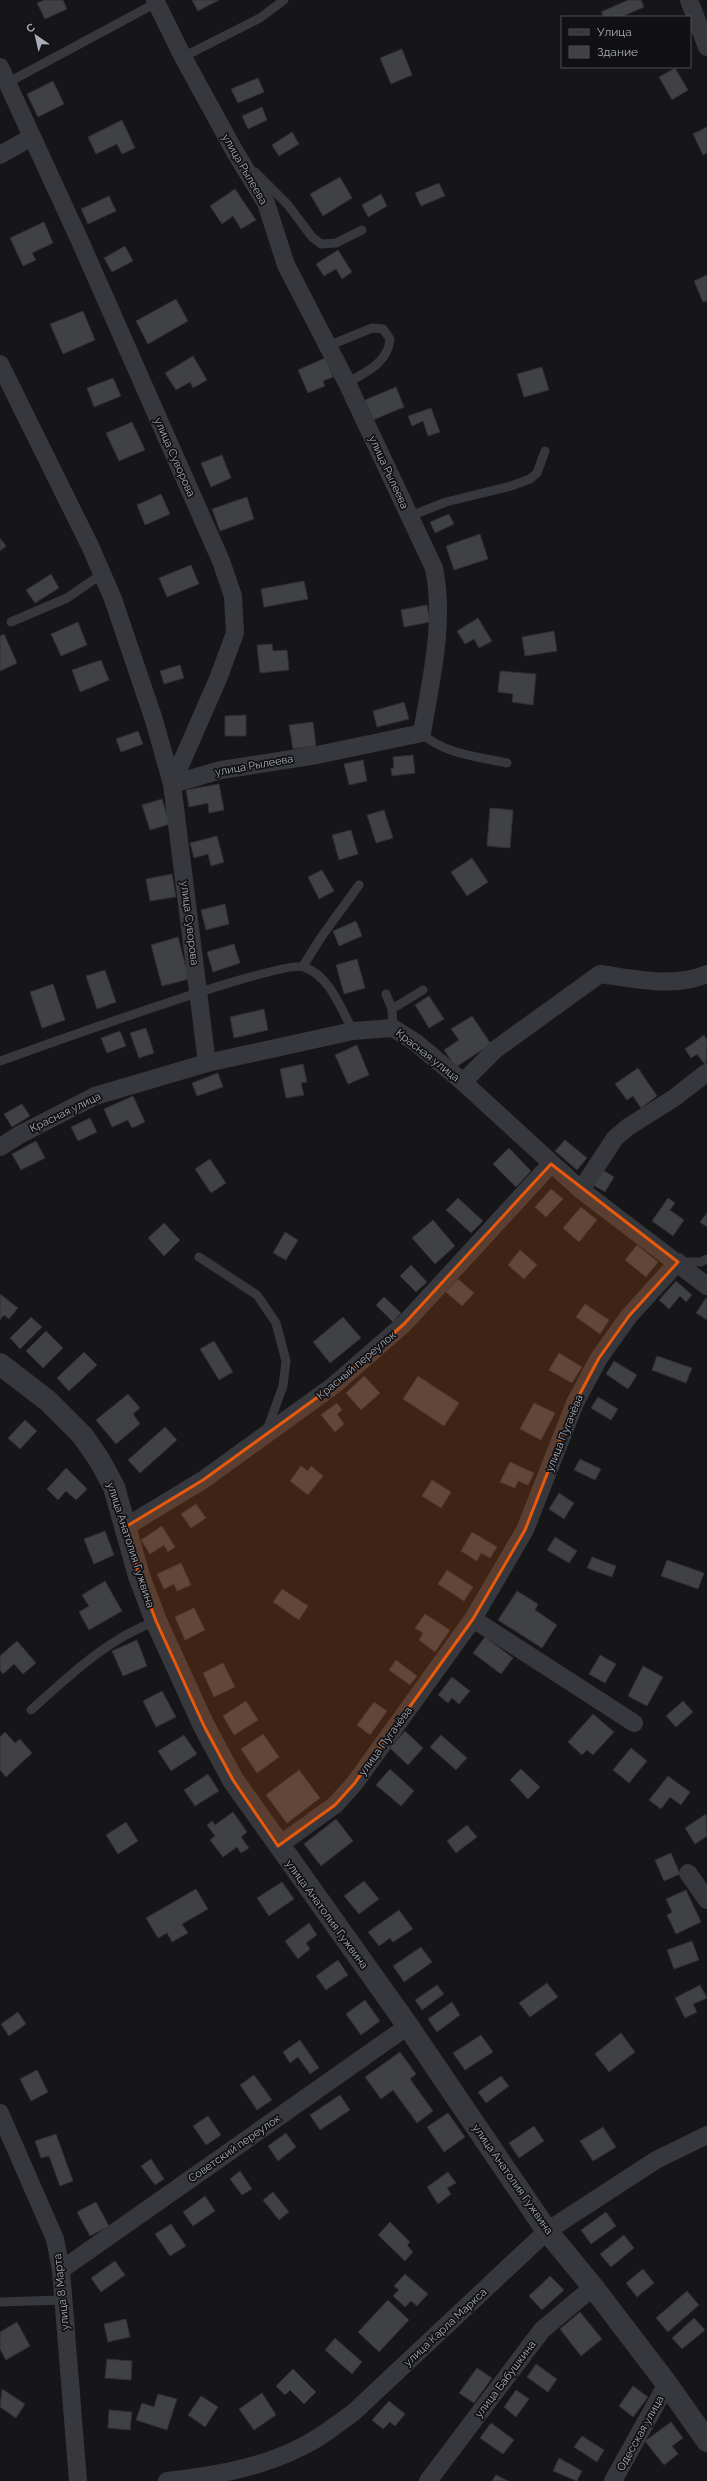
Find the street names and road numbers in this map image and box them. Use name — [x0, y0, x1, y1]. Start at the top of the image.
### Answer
street label: улица Рылеева — [219, 132, 270, 207]
street label: улица Суворова — [151, 416, 198, 499]
street label: улица Рылеева — [366, 434, 411, 511]
street label: улица Рылеева — [214, 752, 294, 779]
street label: улица Суворова — [178, 880, 201, 966]
street label: Красная улица — [393, 1026, 462, 1084]
street label: Красная улица — [28, 1090, 103, 1135]
street label: Красный переулок — [314, 1328, 399, 1402]
street label: улица Пугачёва — [543, 1393, 586, 1474]
street label: улица Анатолия Гужвина — [104, 1481, 157, 1610]
street label: улица Пугачёва — [356, 1704, 415, 1778]
street label: улица Анатолия Гужвина — [283, 1857, 371, 1971]
street label: Советский переулок — [186, 2111, 283, 2185]
street label: улица Анатолия Гужвина — [470, 2122, 556, 2237]
street label: улица 8 Марта — [51, 2253, 72, 2331]
street label: улица Карла Маркса — [401, 2286, 489, 2369]
street label: улица Бабушкина — [472, 2338, 539, 2420]
street label: Одесская улица — [614, 2393, 667, 2473]

